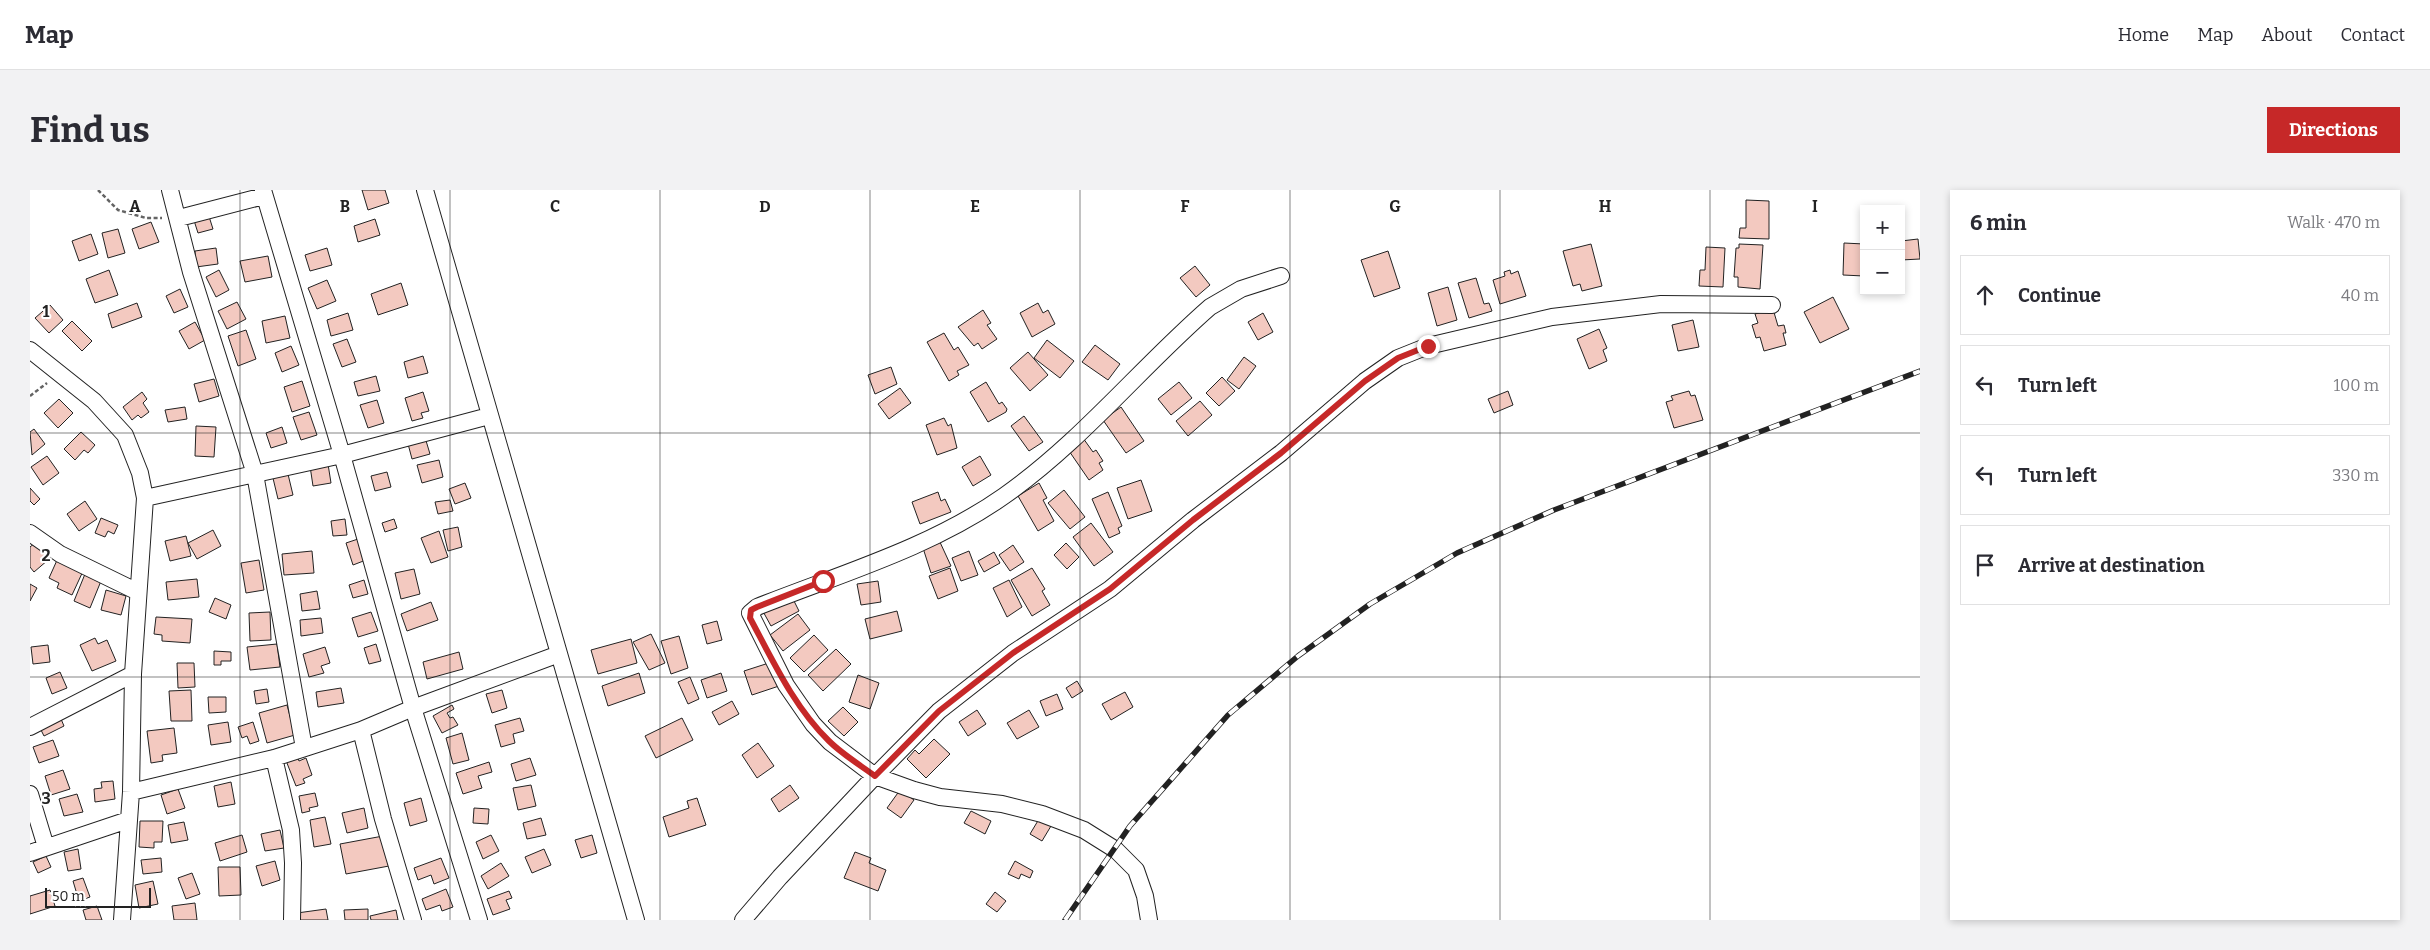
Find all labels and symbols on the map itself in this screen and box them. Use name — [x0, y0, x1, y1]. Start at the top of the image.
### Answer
text: A — [129, 197, 141, 216]
text: B — [340, 197, 350, 216]
text: C — [550, 197, 560, 216]
text: D — [759, 197, 771, 216]
text: E — [970, 197, 980, 216]
text: F — [1181, 197, 1190, 216]
text: G — [1389, 197, 1401, 216]
text: H — [1599, 197, 1612, 216]
text: I — [1812, 197, 1818, 216]
text: 1 — [43, 302, 50, 321]
route end — [1417, 335, 1440, 358]
text: 2 — [41, 546, 51, 565]
route start — [812, 570, 835, 593]
text: 3 — [41, 789, 51, 808]
scale bar — [45, 885, 151, 908]

